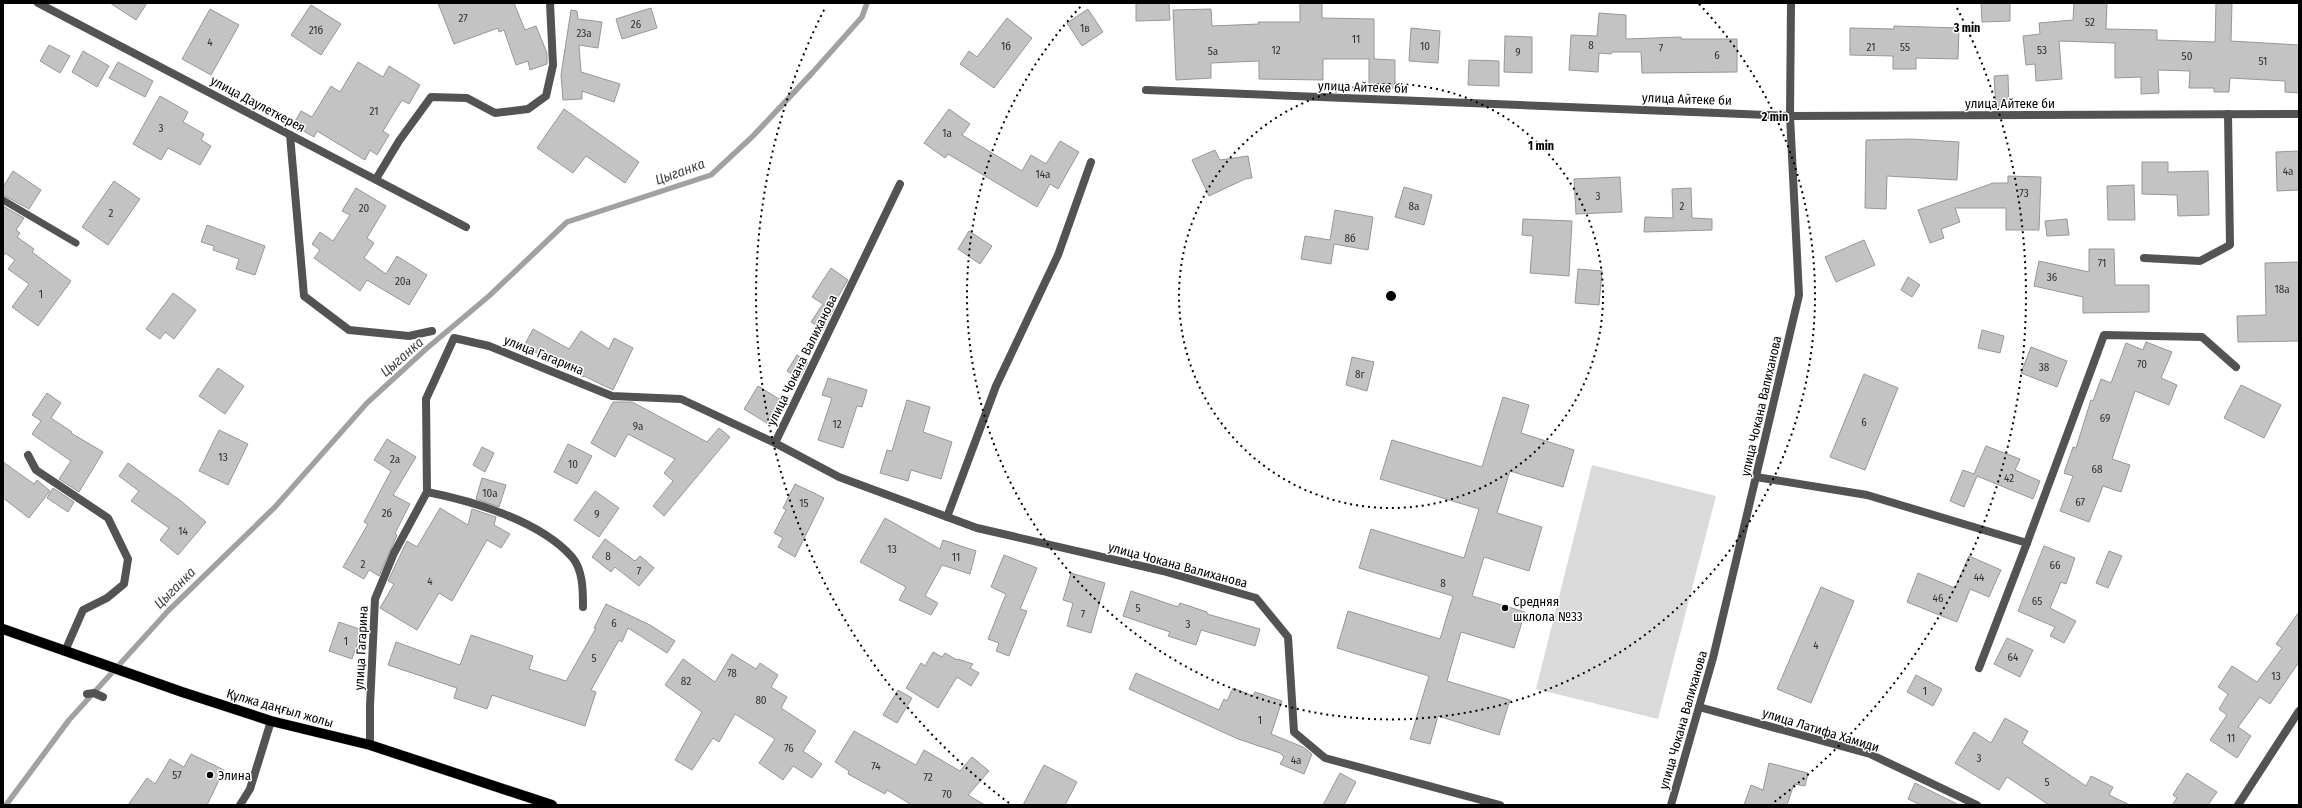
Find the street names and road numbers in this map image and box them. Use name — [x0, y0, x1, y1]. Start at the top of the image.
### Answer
street label: улица Даулеткерея — [208, 73, 308, 135]
street label: улица Айтеке би — [1318, 78, 1408, 96]
street label: улица Айтеке би — [1642, 90, 1732, 108]
street label: улица Айтеке би — [1965, 96, 2055, 111]
street label: улица Чокана Валиханова — [764, 292, 840, 428]
street label: улица Гагарина — [502, 332, 586, 378]
street label: улица Чокана Валиханова — [1738, 334, 1784, 478]
street label: улица Чокана Валиханова — [1107, 539, 1249, 591]
street label: улица Гагарина — [351, 605, 371, 691]
street label: улица Чокана Валиханова — [1656, 649, 1710, 791]
street label: Құлжа даңғыл жолы — [225, 686, 335, 730]
street label: улица Латифа Хамиди — [1761, 705, 1881, 755]

